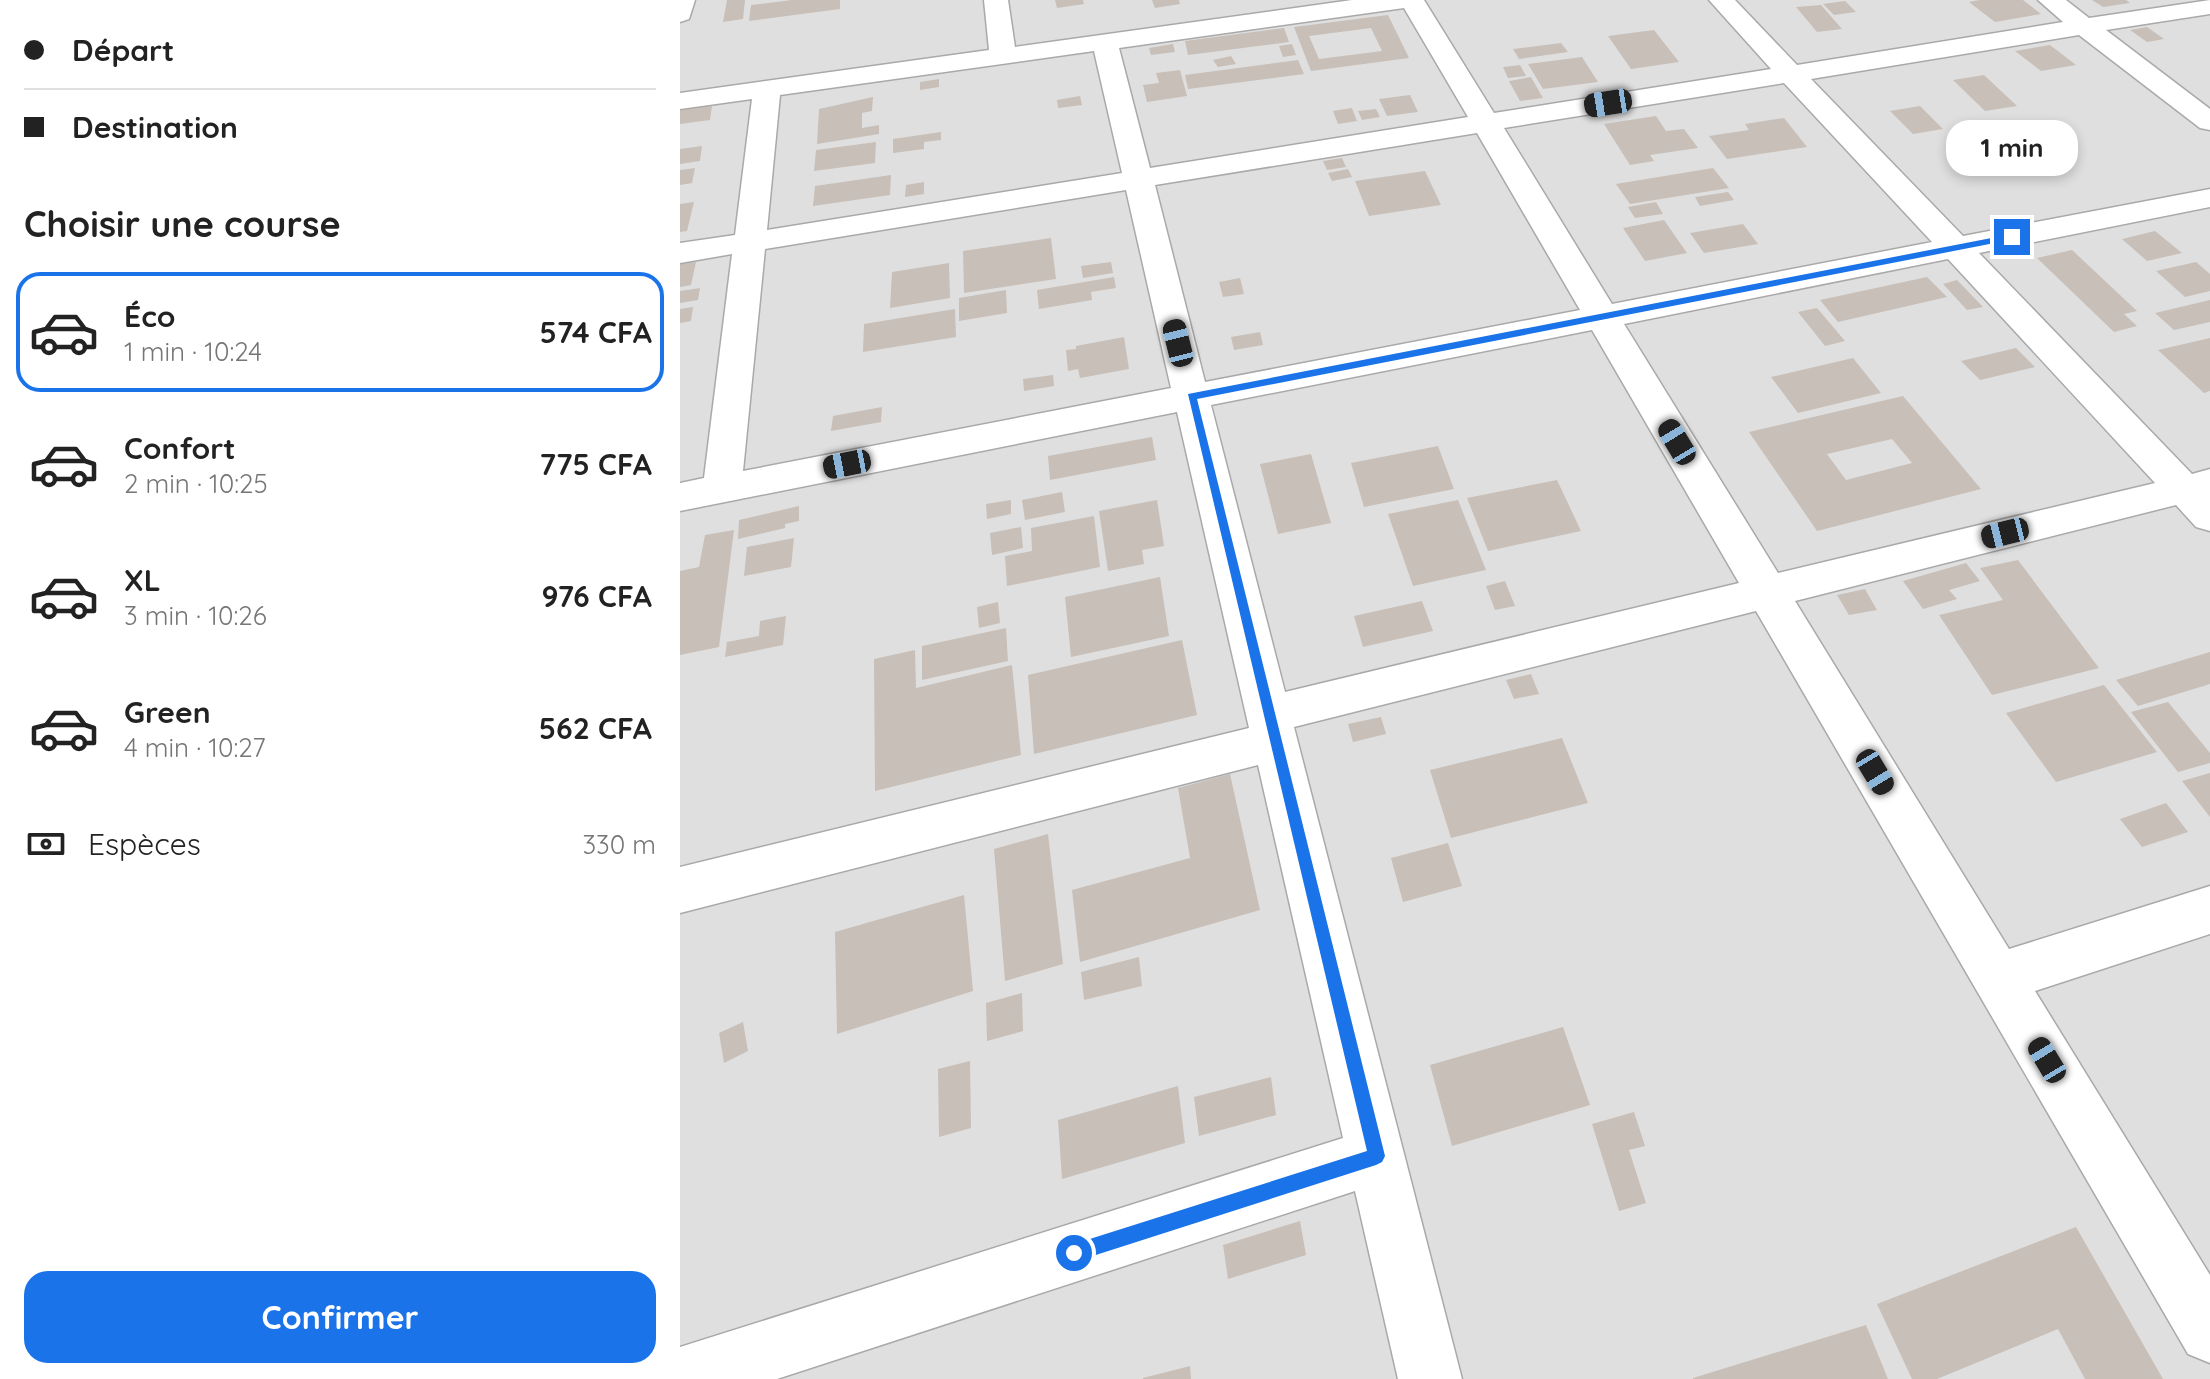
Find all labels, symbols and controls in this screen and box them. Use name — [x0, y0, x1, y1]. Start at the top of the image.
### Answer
text: Départ — [72, 31, 174, 69]
car — [1582, 87, 1634, 119]
text: Destination — [72, 108, 238, 146]
callout: 1 min — [1946, 121, 2078, 177]
text: 1 min — [1981, 131, 2044, 164]
text: Choisir une course — [24, 201, 341, 246]
route end — [1994, 219, 2030, 255]
icon: car — [28, 296, 100, 368]
text: Éco — [124, 297, 175, 335]
text: 574 CFA — [540, 313, 652, 351]
car — [1161, 317, 1195, 369]
text: 1 min · 10:24 — [124, 335, 262, 368]
car — [1654, 415, 1700, 469]
icon: car — [28, 428, 100, 500]
text: Confort — [124, 429, 236, 467]
text: 775 CFA — [540, 445, 652, 483]
car — [821, 448, 873, 480]
text: 2 min · 10:25 — [124, 467, 268, 500]
car — [1979, 516, 2031, 550]
icon: car — [28, 560, 100, 632]
text: XL — [124, 561, 161, 599]
text: 976 CFA — [541, 577, 652, 615]
text: 3 min · 10:26 — [124, 599, 267, 632]
icon: car — [28, 692, 100, 764]
text: Green — [124, 693, 211, 731]
text: 562 CFA — [539, 709, 652, 747]
text: 4 min · 10:27 — [124, 731, 266, 764]
car — [1852, 745, 1898, 799]
icon: cash — [24, 822, 68, 866]
text: Espèces — [88, 825, 201, 863]
text: 330 m — [582, 828, 656, 861]
car — [2024, 1033, 2070, 1087]
route start — [1056, 1235, 1092, 1271]
button: Confirmer — [24, 1271, 656, 1363]

